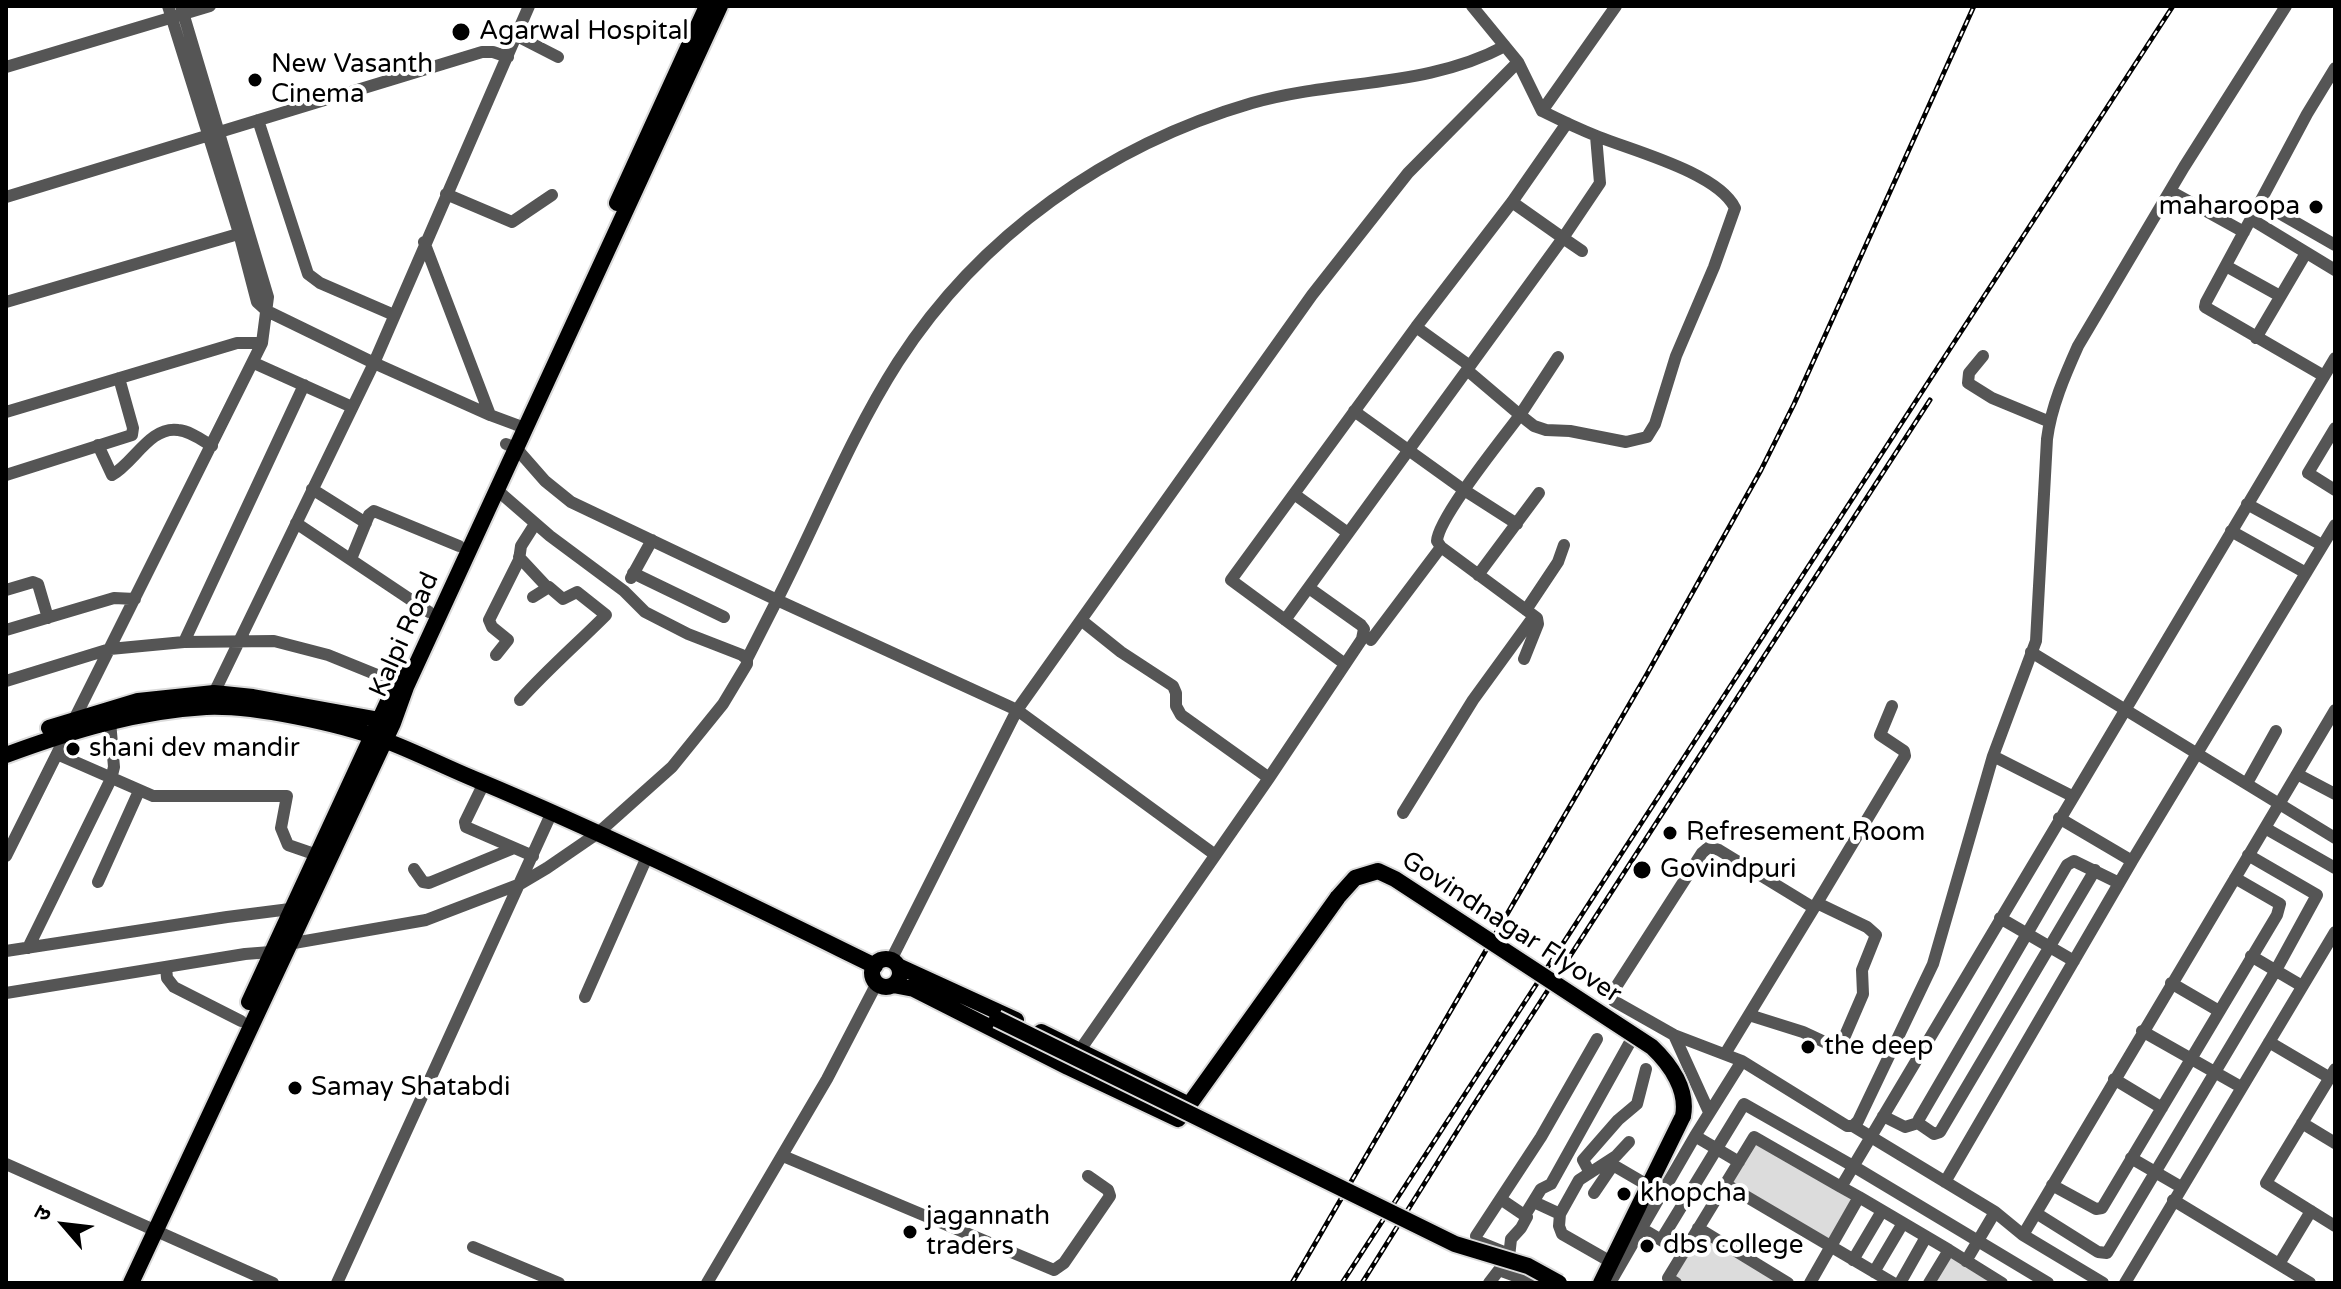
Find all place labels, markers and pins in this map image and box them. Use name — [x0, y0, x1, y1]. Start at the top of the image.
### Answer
place label: Agarwal Hospital — [479, 16, 689, 48]
marker: Agarwal Hospital — [450, 21, 472, 43]
place label: New Vasanth Cinema — [271, 49, 433, 110]
marker: New Vasanth Cinema — [246, 71, 264, 89]
place label: maharoopa — [2159, 191, 2300, 223]
marker: maharoopa — [2307, 198, 2325, 216]
place label: shani dev mandir — [89, 733, 300, 765]
marker: shani dev mandir — [64, 740, 82, 758]
place label: Refresement Room — [1686, 817, 1925, 849]
marker: Refresement Room — [1661, 824, 1679, 842]
place label: Govindpuri — [1660, 854, 1796, 886]
marker: Govindpuri — [1631, 859, 1653, 881]
place label: the deep — [1824, 1031, 1933, 1063]
marker: the deep — [1799, 1038, 1817, 1056]
place label: Samay Shatabdi — [311, 1072, 510, 1104]
marker: Samay Shatabdi — [286, 1079, 304, 1097]
place label: khopcha — [1640, 1178, 1747, 1210]
marker: khopcha — [1615, 1185, 1633, 1203]
place label: jagannath traders — [926, 1201, 1050, 1262]
marker: jagannath traders — [901, 1223, 919, 1241]
place label: dbs college — [1663, 1230, 1803, 1262]
marker: dbs college — [1638, 1237, 1656, 1255]

